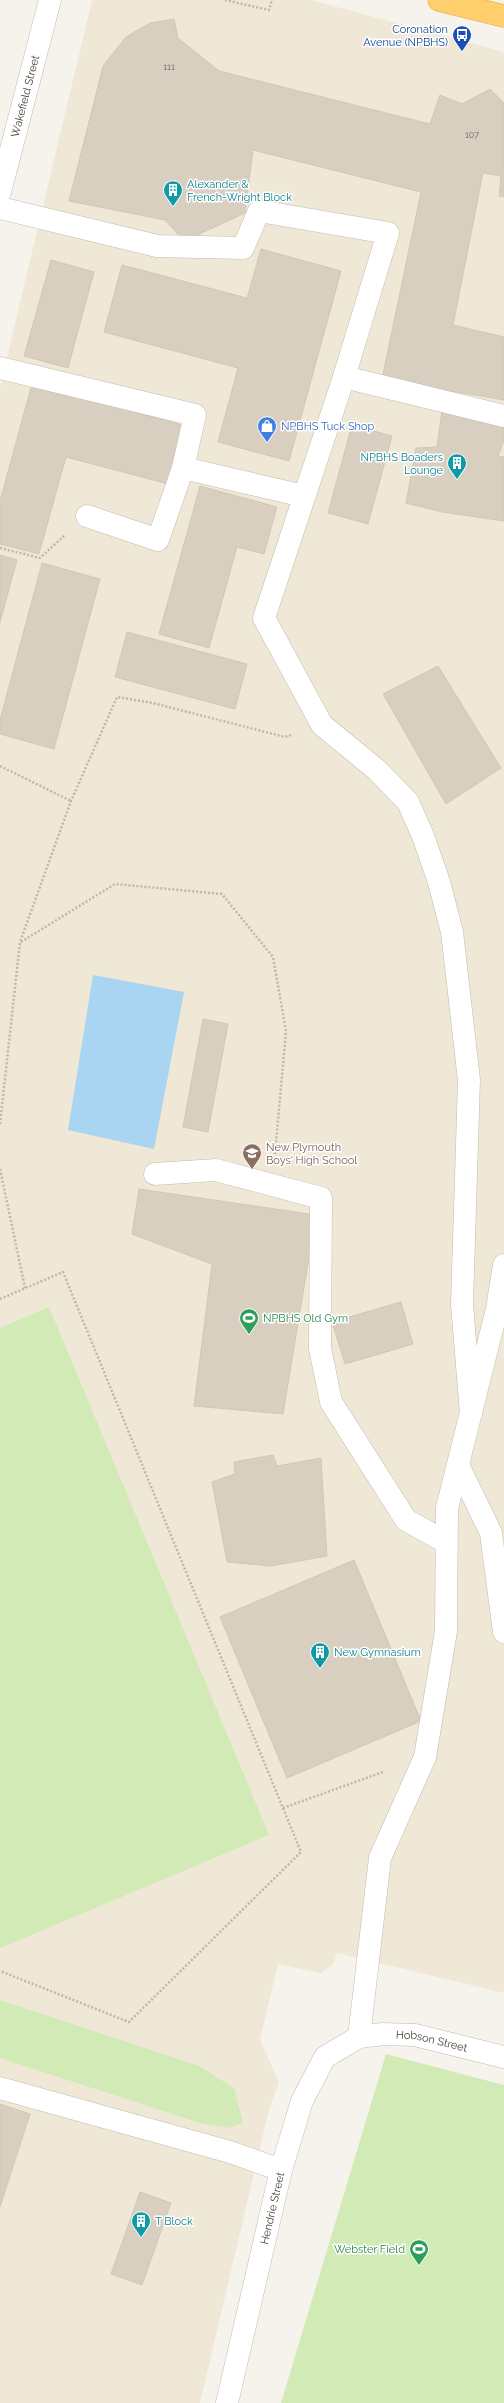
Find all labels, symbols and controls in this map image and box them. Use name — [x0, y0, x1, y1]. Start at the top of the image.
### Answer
place label: Coronation Avenue (NPBHS) — [363, 23, 448, 49]
bus stop icon: Coronation Avenue (NPBHS) — [451, 24, 473, 52]
street label: Wakefield Street — [9, 54, 42, 139]
house number: 111 — [163, 62, 175, 72]
house number: 107 — [465, 130, 479, 140]
place label: Alexander & French-Wright Block — [187, 178, 292, 204]
building icon: Alexander & French-Wright Block — [162, 179, 184, 207]
shop icon: NPBHS Tuck Shop — [256, 415, 278, 443]
place label: NPBHS Tuck Shop — [281, 420, 375, 433]
place label: NPBHS Boaders Lounge — [360, 451, 444, 477]
building icon: NPBHS Boaders Lounge — [446, 452, 468, 480]
place label: New Plymouth Boys' High School — [266, 1141, 357, 1167]
school or university icon: New Plymouth Boys' High School — [241, 1142, 263, 1170]
sports icon: NPBHS Old Gym — [238, 1307, 260, 1335]
place label: NPBHS Old Gym — [263, 1312, 348, 1325]
building icon: New Gymnasium — [309, 1641, 331, 1669]
place label: New Gymnasium — [334, 1646, 421, 1659]
street label: Hobson Street — [396, 2028, 469, 2055]
street label: Hendrie Street — [258, 2171, 287, 2246]
building icon: T Block — [130, 2210, 152, 2238]
place label: T Block — [155, 2215, 193, 2228]
sports icon: Webster Field — [408, 2238, 430, 2266]
place label: Webster Field — [334, 2243, 405, 2256]

